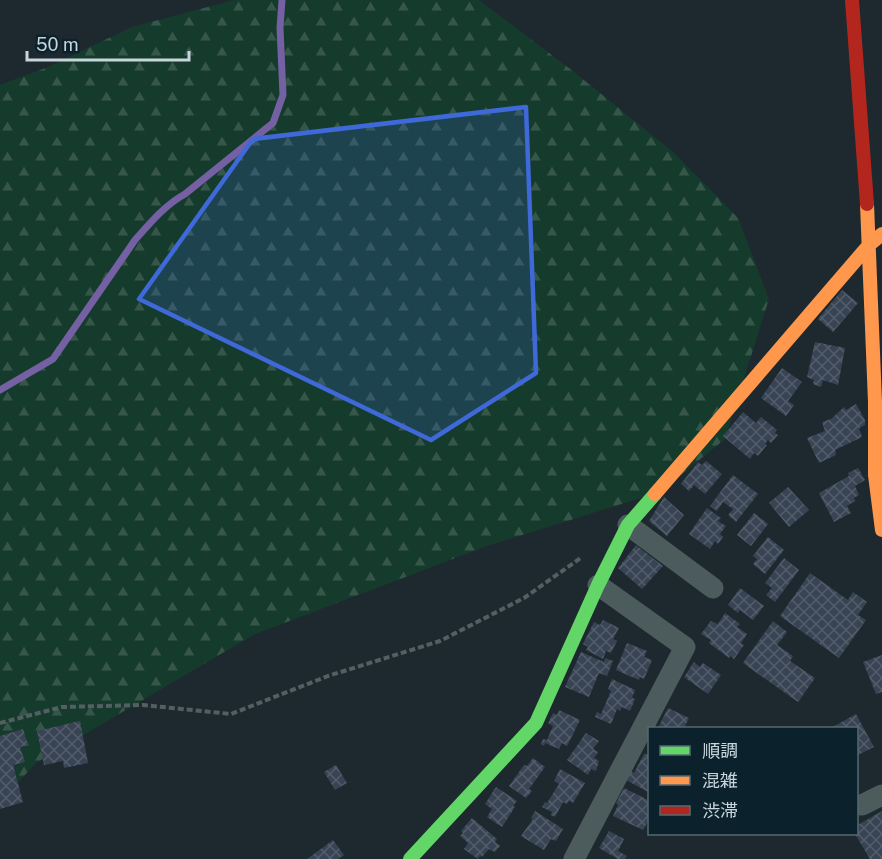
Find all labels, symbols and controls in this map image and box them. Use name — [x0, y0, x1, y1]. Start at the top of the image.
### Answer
scale bar — [27, 24, 189, 62]
text: 50 m — [36, 34, 79, 55]
legend — [648, 727, 858, 835]
text: 順調 — [702, 740, 738, 761]
text: 混雑 — [702, 770, 738, 791]
text: 渋滞 — [702, 800, 738, 821]

